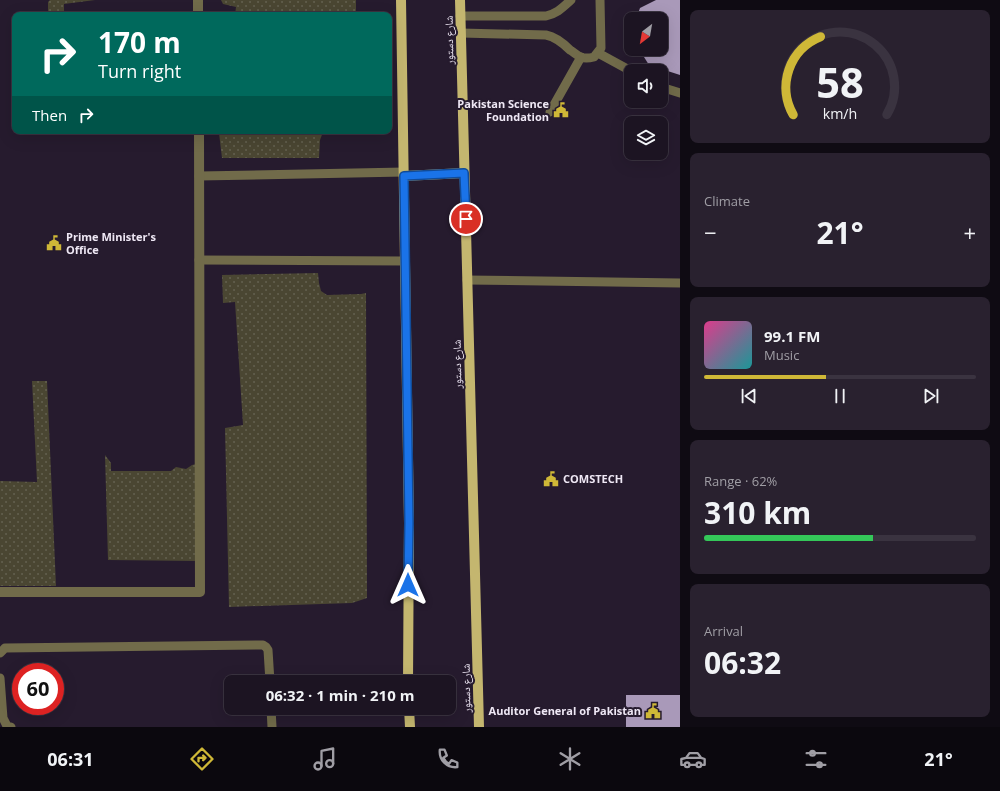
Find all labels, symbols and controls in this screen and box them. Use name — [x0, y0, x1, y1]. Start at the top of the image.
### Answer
north arrow — [624, 12, 668, 56]
map controls — [624, 12, 668, 160]
street label: شارع دستور — [441, 15, 456, 66]
text: 170 m — [98, 23, 181, 61]
icon: right — [32, 28, 84, 80]
text: 58 — [816, 54, 864, 110]
text: Turn right — [98, 59, 181, 83]
button: sound — [624, 64, 668, 108]
place label: Pakistan Science Foundation — [457, 96, 549, 124]
public building icon: Pakistan Science Foundation — [552, 101, 570, 119]
text: km/h — [823, 103, 857, 122]
icon: right — [75, 104, 97, 126]
text: Then — [32, 105, 67, 125]
button: layers — [624, 116, 668, 160]
text: Climate — [704, 192, 750, 210]
pin — [449, 202, 483, 236]
icon: arrive — [455, 208, 477, 230]
text: 21° — [816, 212, 864, 253]
text: − — [704, 217, 717, 247]
text: + — [963, 217, 976, 247]
place label: Prime Minister's Office — [66, 229, 156, 257]
public building icon: Prime Minister's Office — [45, 234, 63, 252]
text: 99.1 FM — [764, 326, 820, 346]
street label: شارع دستور — [449, 339, 464, 390]
text: Music — [764, 346, 799, 364]
icon: previous — [738, 385, 760, 407]
icon: pause — [829, 385, 851, 407]
icon: next — [920, 385, 942, 407]
public building icon: COMSTECH — [542, 470, 560, 488]
place label: COMSTECH — [563, 471, 623, 486]
text: Range · 62% — [704, 472, 777, 490]
text: 310 km — [704, 492, 811, 533]
position arrow — [387, 564, 429, 606]
text: Arrival — [704, 622, 743, 640]
text: 06:32 — [704, 642, 781, 683]
speed limit sign: 60 — [12, 663, 64, 715]
street label: شارع دستور — [458, 663, 473, 714]
text: 06:32 · 1 min · 210 m — [266, 685, 414, 705]
public building icon: Auditor General of Pakistan — [644, 702, 662, 720]
place label: Auditor General of Pakistan — [489, 703, 641, 718]
icon: directions — [188, 745, 216, 773]
icon: music — [311, 745, 339, 773]
icon: phone — [434, 745, 462, 773]
icon: climate — [556, 745, 584, 773]
icon: car — [679, 745, 707, 773]
icon: filters — [802, 745, 830, 773]
text: 06:31 — [47, 747, 94, 771]
text: 21° — [924, 747, 953, 771]

